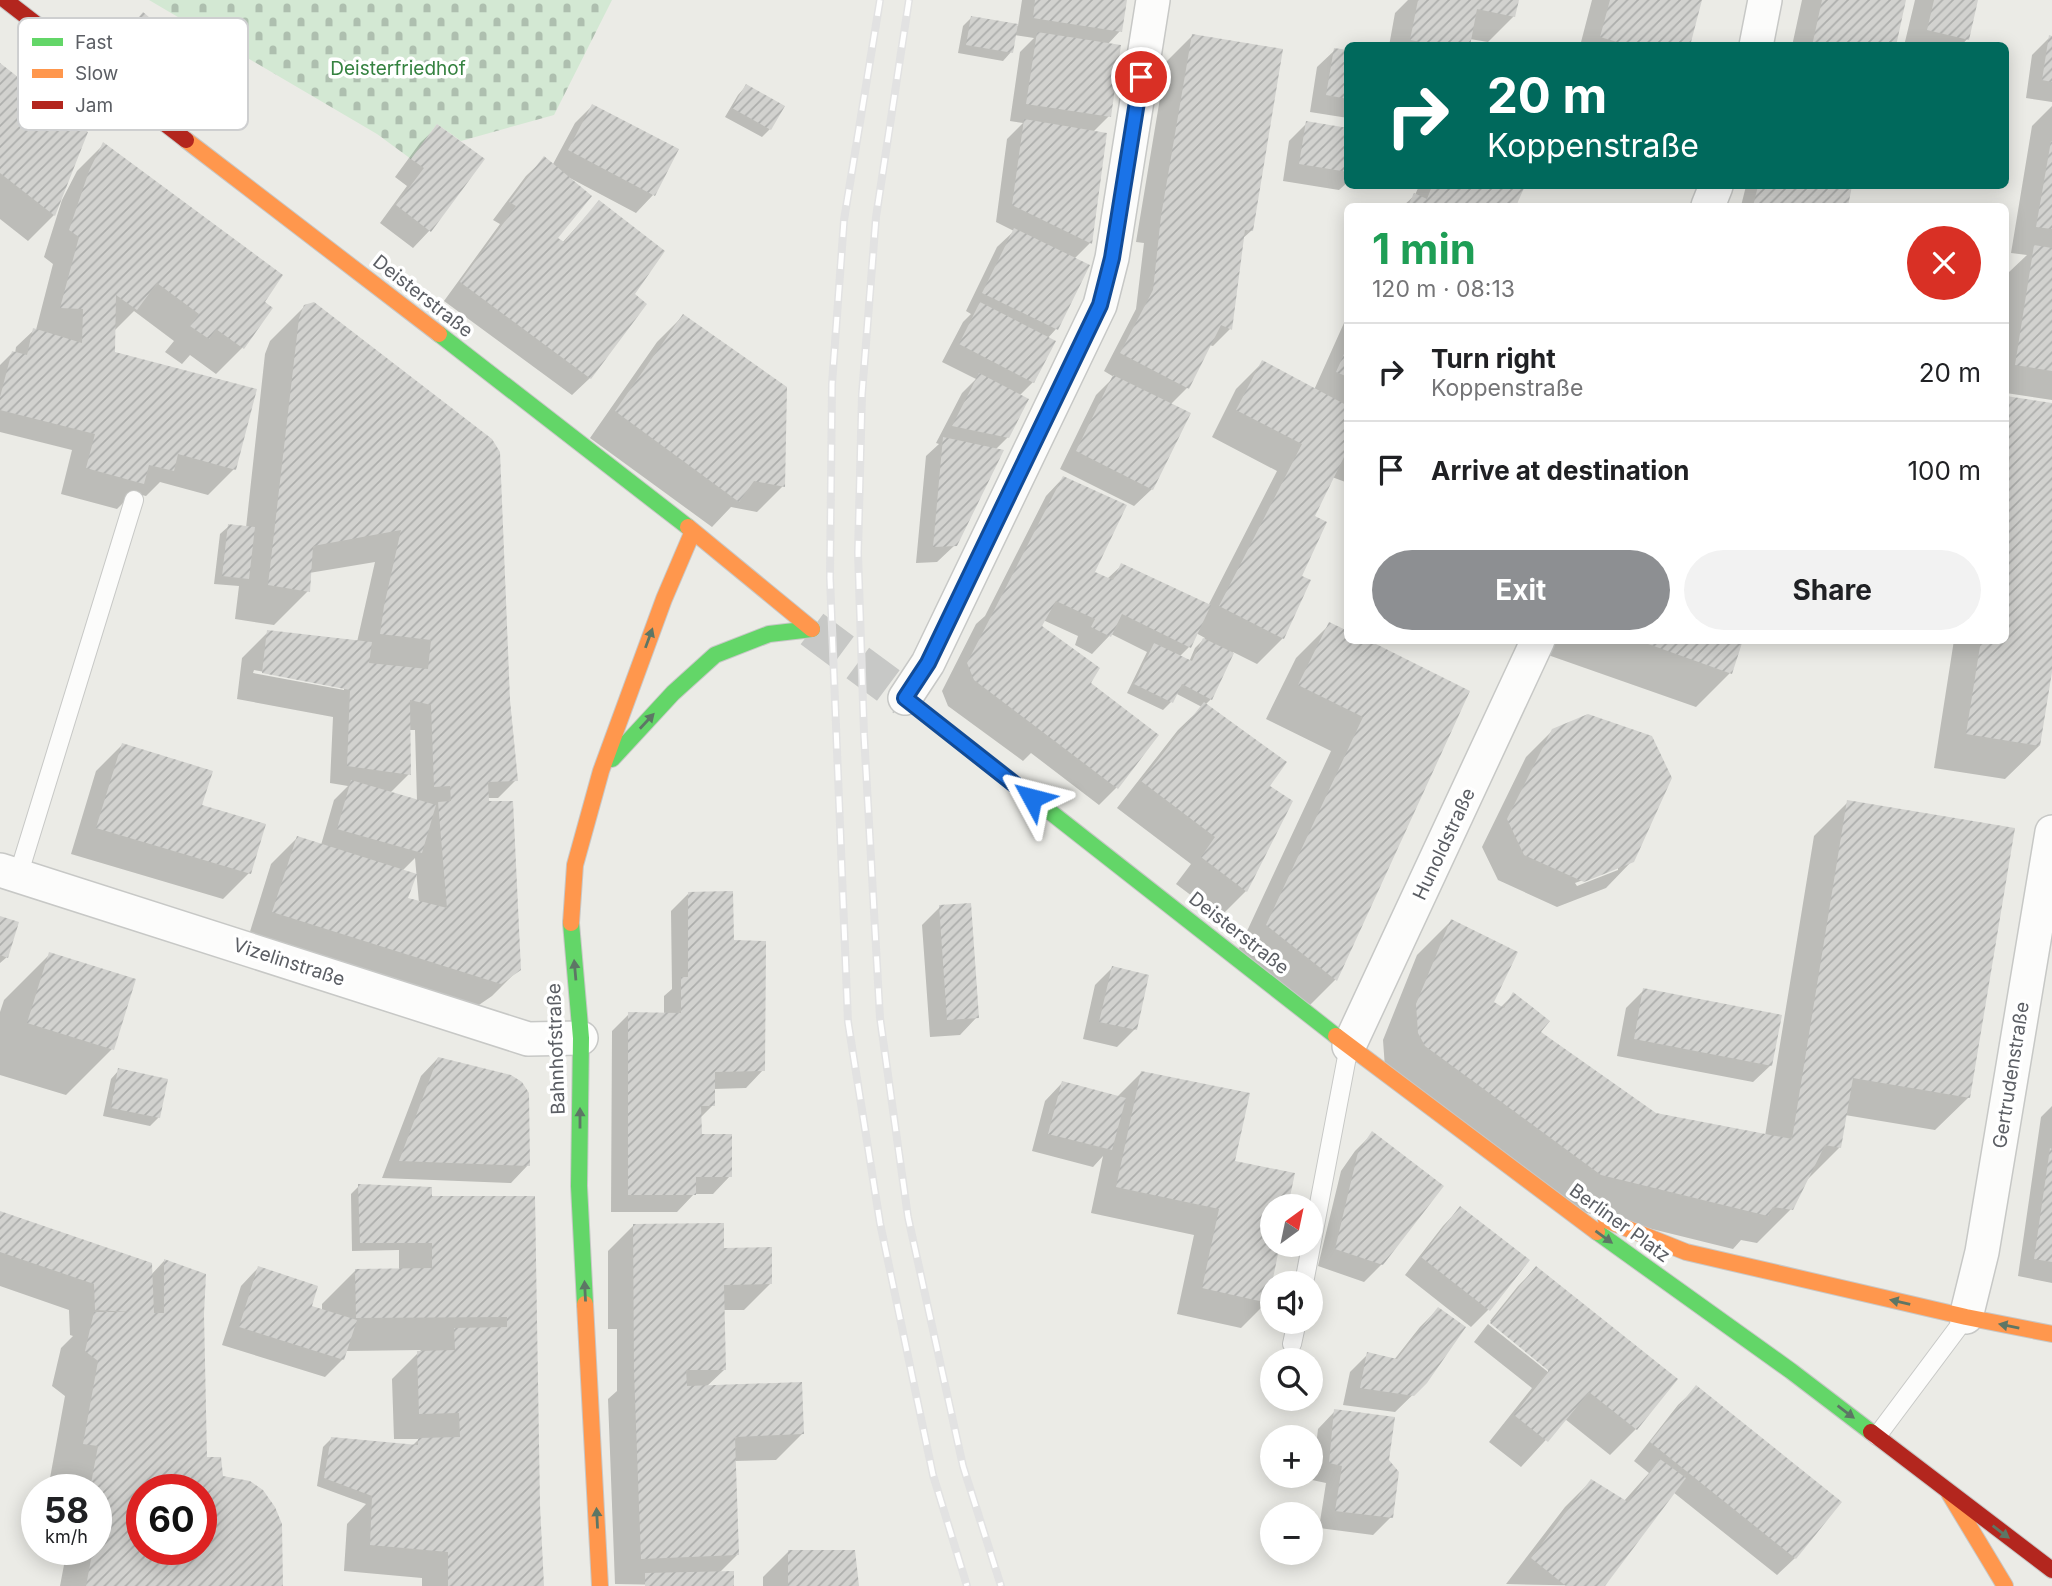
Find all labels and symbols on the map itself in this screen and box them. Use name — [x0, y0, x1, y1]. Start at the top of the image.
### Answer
legend — [18, 18, 248, 130]
text: Fast — [75, 31, 113, 54]
pin — [1111, 47, 1171, 107]
park label: Deisterfriedhof — [330, 57, 466, 80]
text: Slow — [75, 62, 118, 85]
text: Jam — [75, 94, 113, 117]
street label: Deisterstraße — [368, 250, 478, 342]
one-way arrow — [644, 628, 655, 649]
one-way arrow — [639, 712, 655, 730]
position arrow — [995, 761, 1069, 835]
street label: Hunoldstraße — [1408, 784, 1480, 904]
street label: Deisterstraße — [1184, 887, 1294, 979]
street label: Vizelinstraße — [230, 933, 348, 991]
one-way arrow — [569, 958, 580, 980]
street label: Bahnhofstraße — [542, 983, 570, 1115]
street label: Gertrudenstraße — [1988, 1000, 2034, 1150]
one-way arrow — [574, 1107, 586, 1129]
street label: Berliner Platz — [1565, 1179, 1675, 1267]
north arrow — [1260, 1194, 1323, 1256]
one-way arrow — [1595, 1230, 1613, 1244]
one-way arrow — [579, 1279, 590, 1301]
one-way arrow — [1889, 1296, 1911, 1307]
one-way arrow — [1998, 1320, 2020, 1331]
one-way arrow — [1836, 1405, 1854, 1420]
speed limit sign: 60 — [126, 1474, 217, 1565]
one-way arrow — [591, 1507, 602, 1529]
one-way arrow — [1991, 1524, 2009, 1539]

